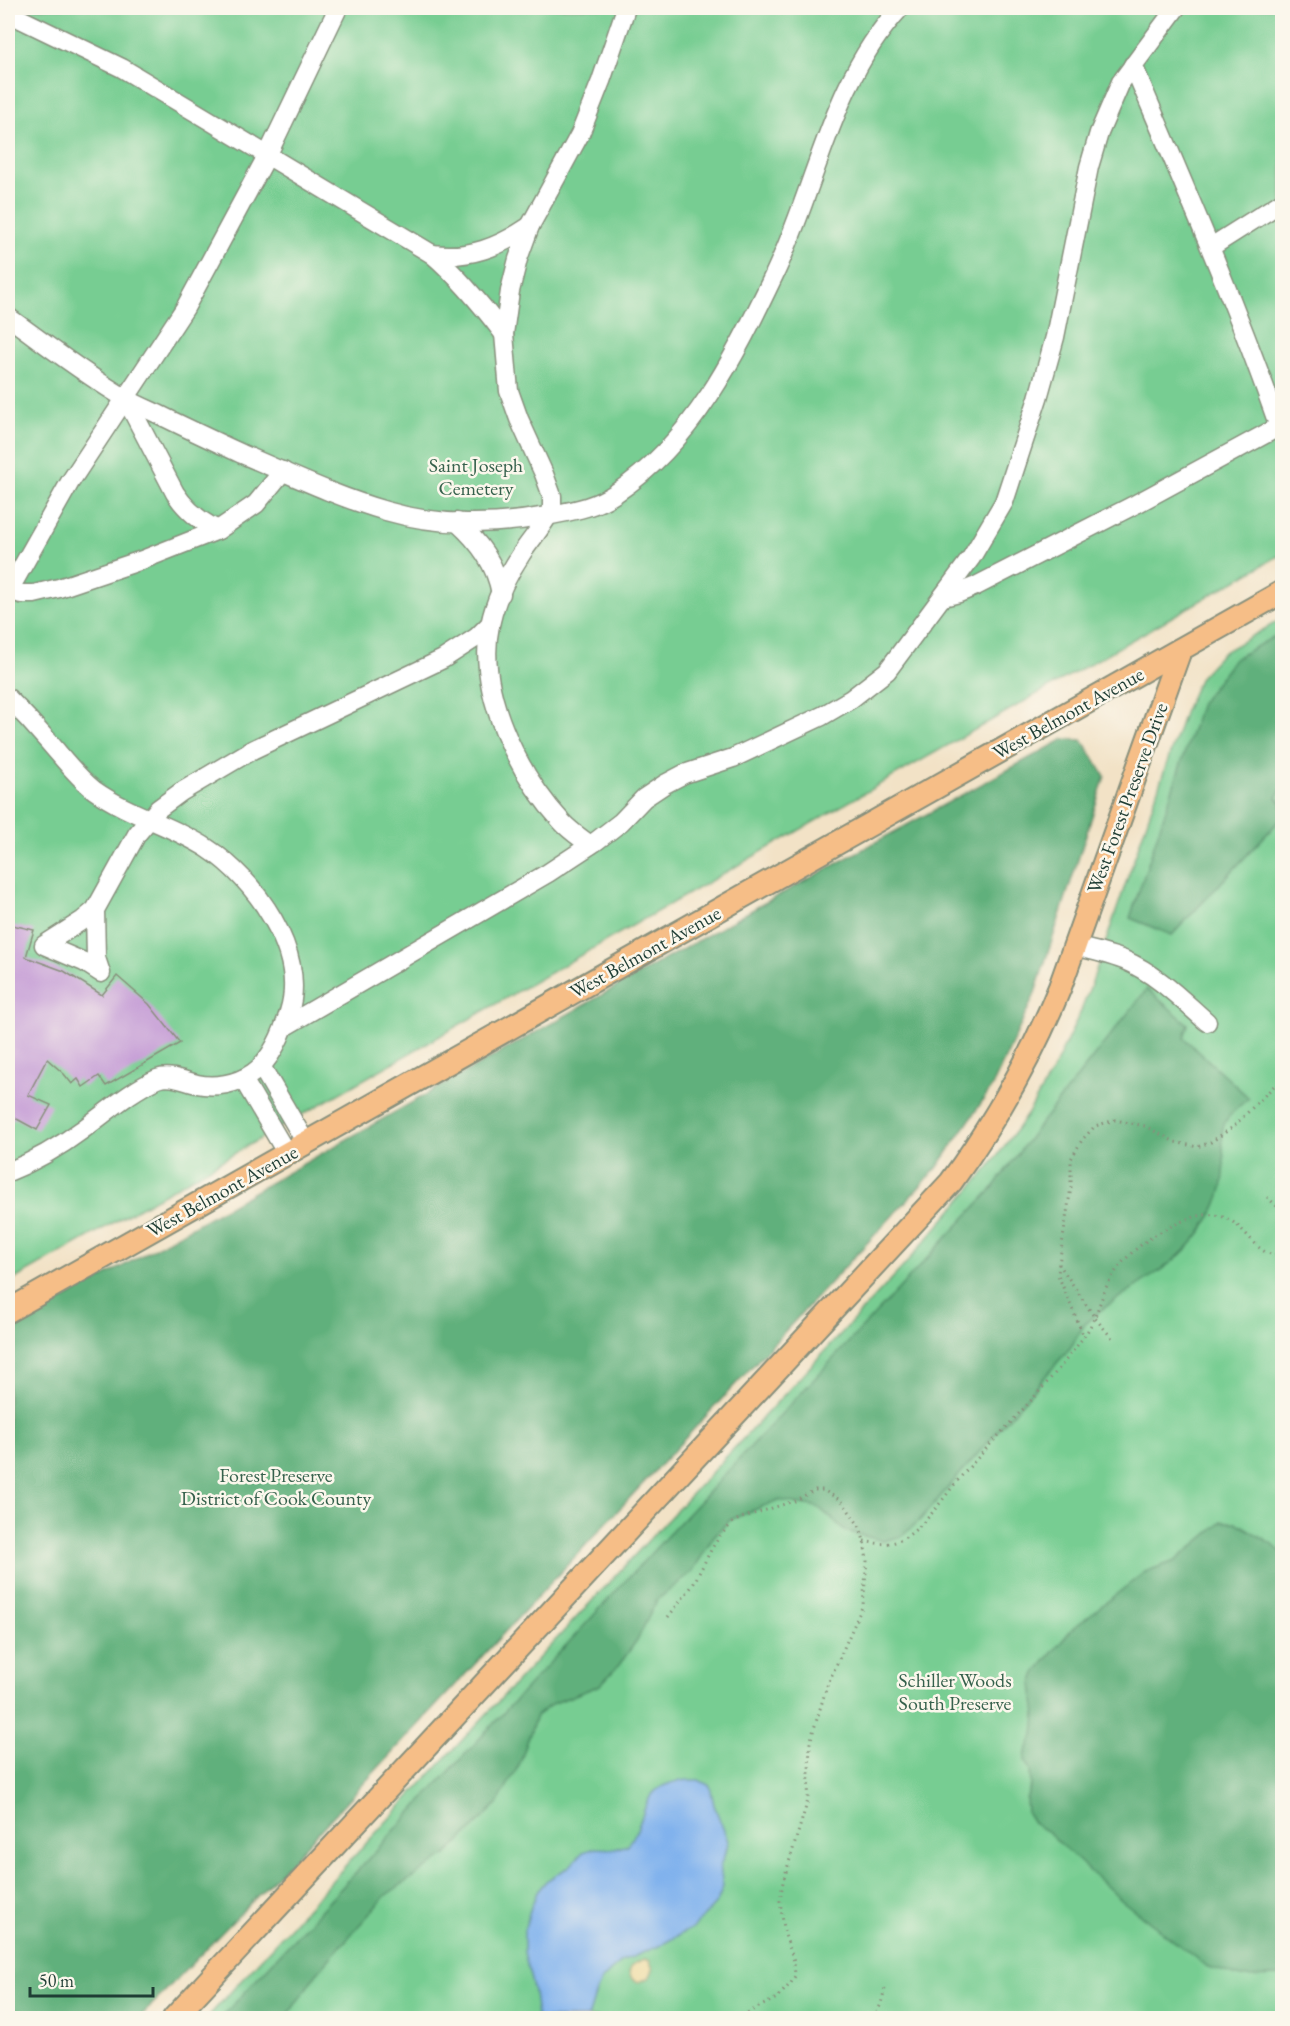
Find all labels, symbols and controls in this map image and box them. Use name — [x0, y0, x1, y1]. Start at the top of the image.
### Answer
park label: Saint Joseph Cemetery — [429, 452, 523, 501]
street label: West Belmont Avenue — [988, 661, 1148, 765]
street label: West Forest Preserve Drive — [1080, 699, 1174, 897]
street label: West Belmont Avenue — [565, 900, 725, 1004]
street label: West Belmont Avenue — [142, 1139, 302, 1243]
park label: Forest Preserve District of Cook County — [181, 1462, 371, 1511]
park label: Schiller Woods South Preserve — [898, 1667, 1012, 1716]
scale bar — [30, 1960, 153, 1998]
text: 50 m — [39, 1969, 74, 1992]

